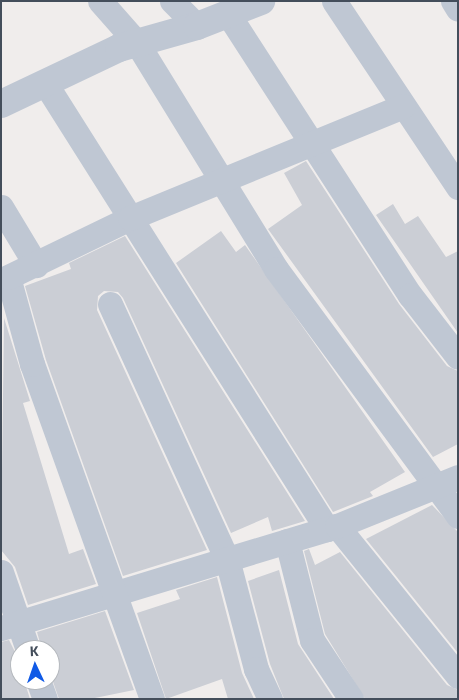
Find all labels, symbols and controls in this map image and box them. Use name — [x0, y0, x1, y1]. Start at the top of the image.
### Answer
north arrow — [10, 640, 60, 690]
text: K — [29, 642, 39, 659]

